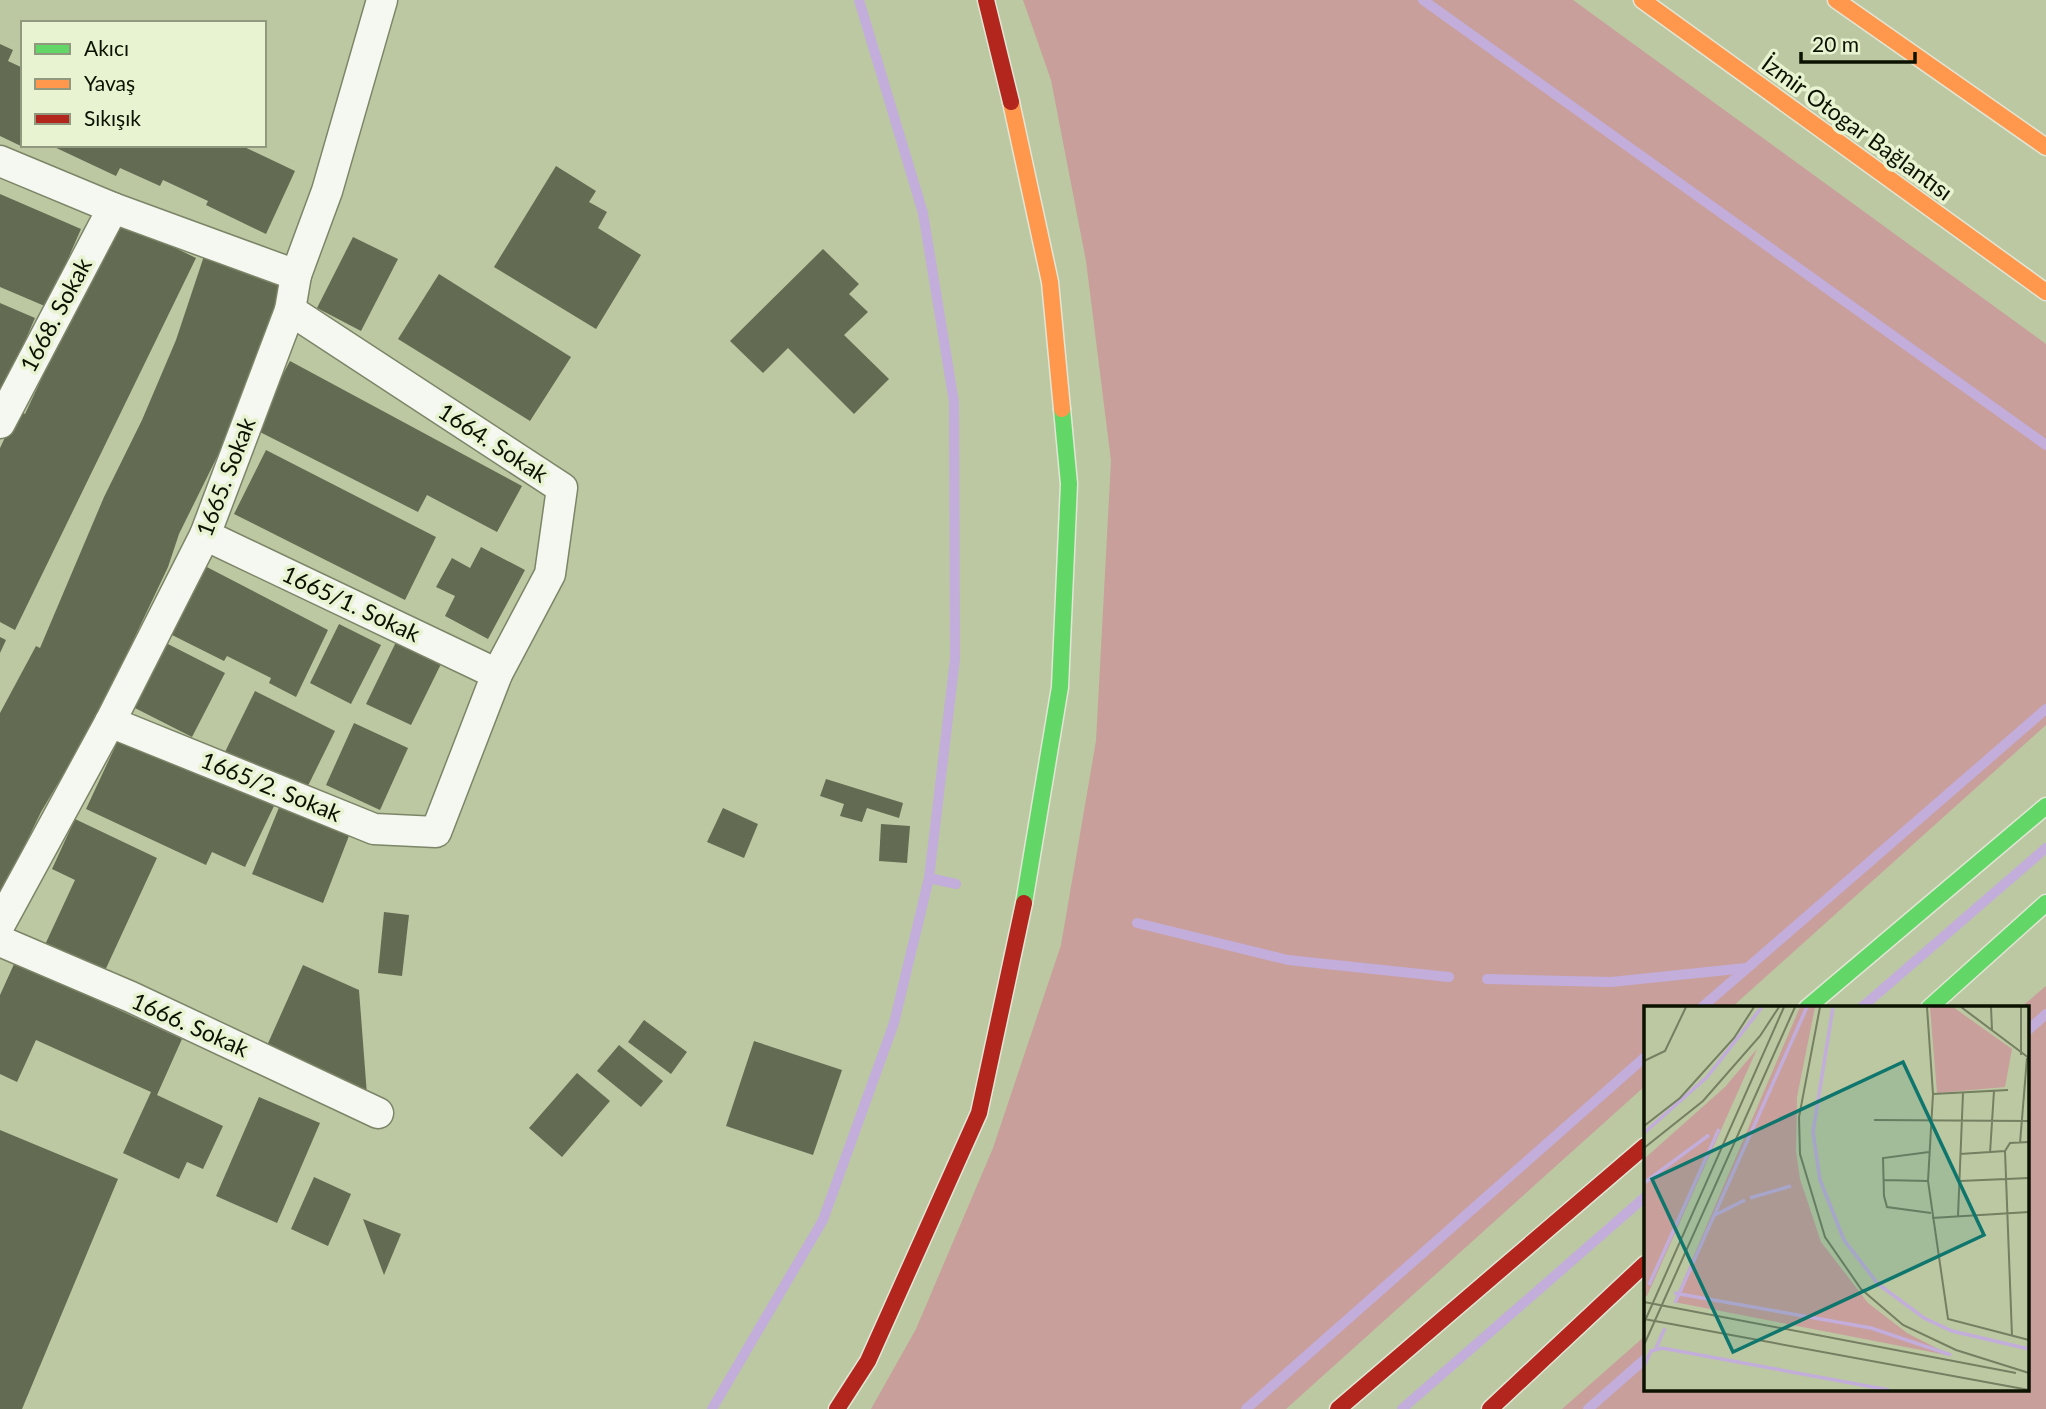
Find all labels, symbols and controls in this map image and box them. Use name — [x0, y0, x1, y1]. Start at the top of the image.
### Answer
legend — [21, 21, 266, 147]
scale bar — [1801, 21, 1915, 65]
text: 20 m — [1812, 31, 1859, 56]
text: Akıcı — [84, 35, 129, 60]
street label: İzmir Otogar Bağlantısı — [1757, 49, 1958, 206]
text: Yavaş — [84, 70, 135, 95]
text: Sıkışık — [84, 105, 141, 130]
street label: 1668. Sokak — [13, 253, 97, 376]
street label: 1664. Sokak — [434, 396, 554, 488]
street label: 1665. Sokak — [190, 413, 261, 540]
street label: 1665/1. Sokak — [278, 559, 425, 647]
street label: 1665/2. Sokak — [197, 745, 346, 827]
street label: 1666. Sokak — [128, 986, 253, 1062]
inset map — [1644, 1006, 2028, 1392]

